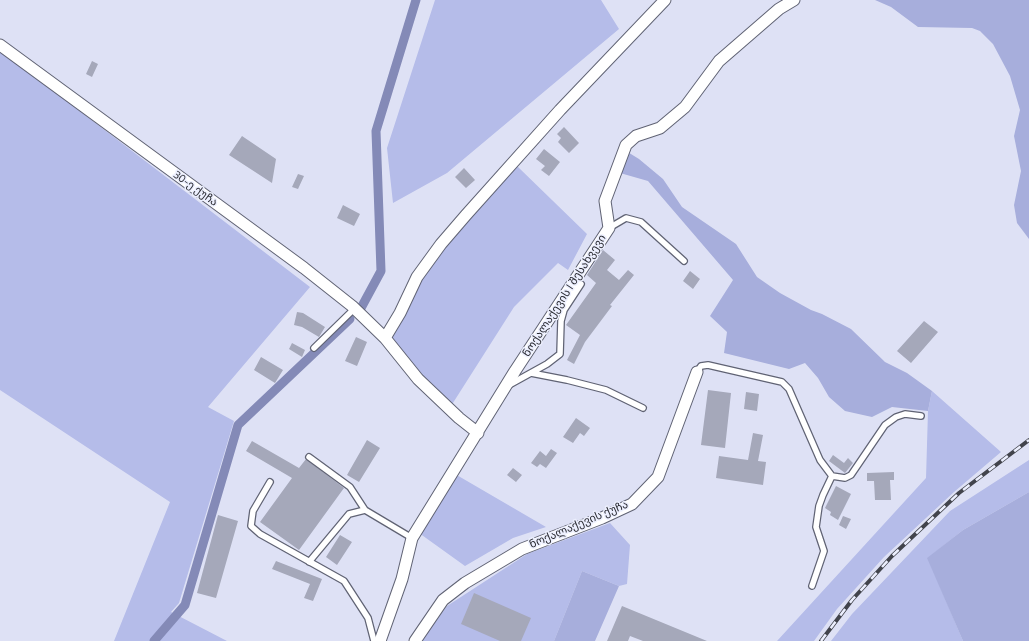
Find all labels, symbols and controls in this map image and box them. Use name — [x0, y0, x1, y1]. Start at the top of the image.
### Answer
street label: 30-ე ქუჩა — [170, 168, 220, 210]
street label: ნოქალაქევის I შესახვევი — [521, 232, 609, 360]
street label: ნოქალაქევის ქუჩა — [528, 498, 630, 552]

